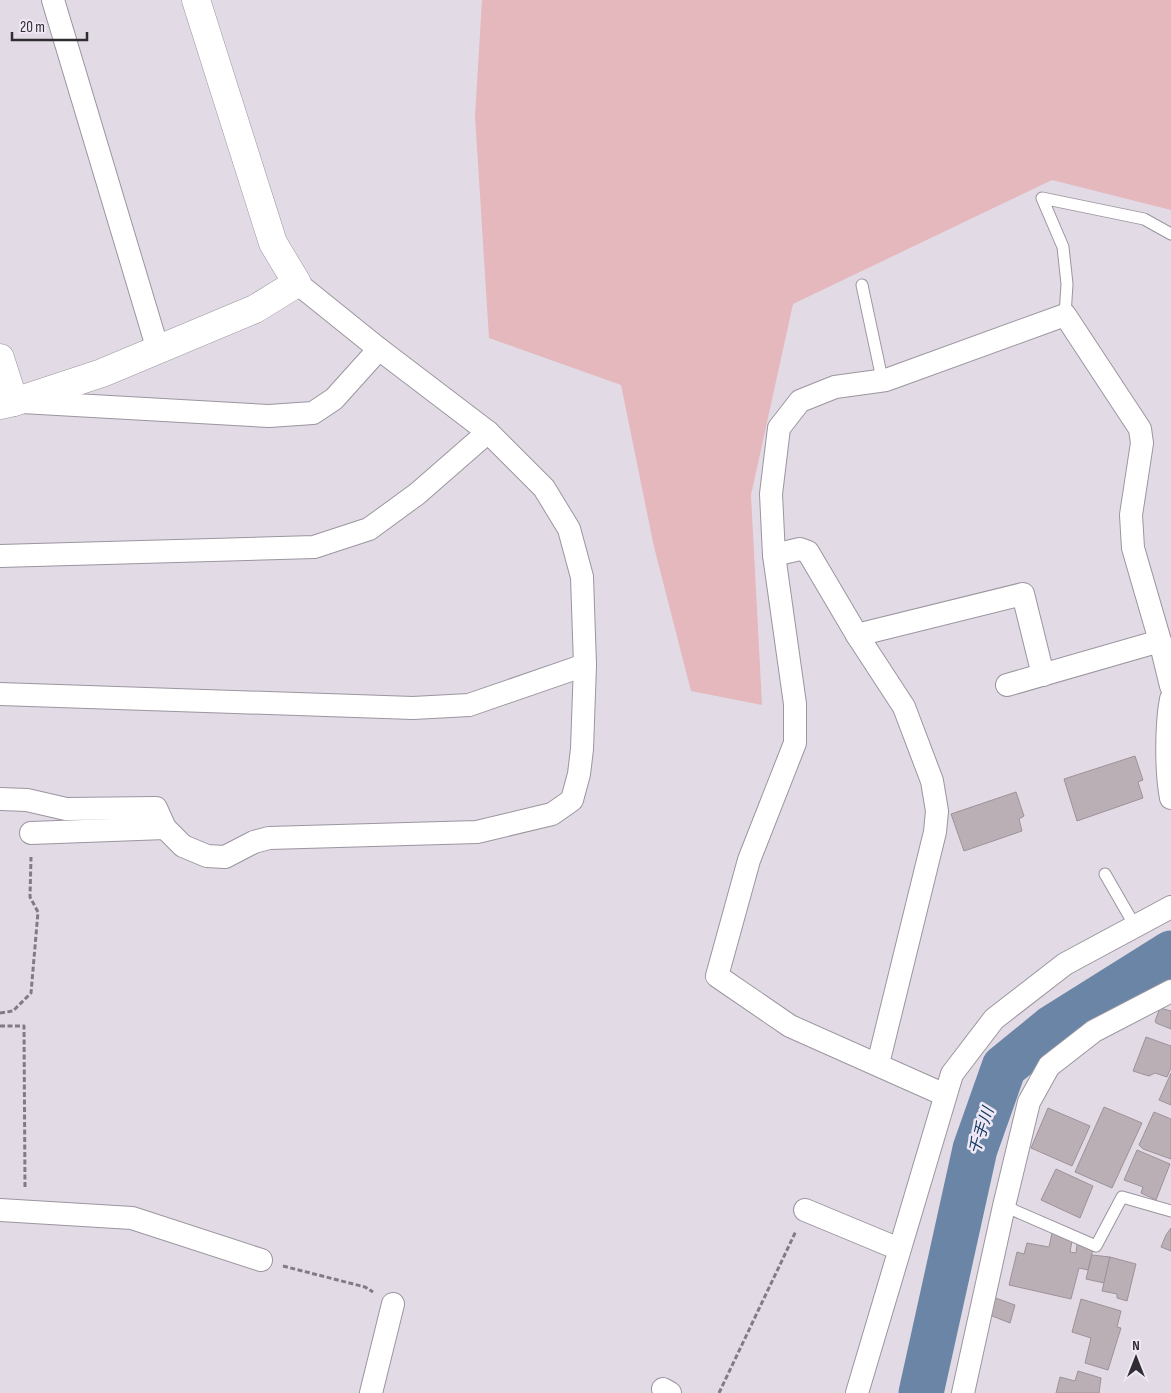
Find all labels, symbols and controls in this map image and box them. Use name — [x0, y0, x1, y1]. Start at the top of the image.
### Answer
scale bar — [12, 10, 88, 42]
text: 20 m — [20, 18, 45, 37]
water label: 千手川 — [966, 1103, 999, 1157]
north arrow — [1111, 1333, 1161, 1383]
text: N — [1132, 1337, 1140, 1354]

